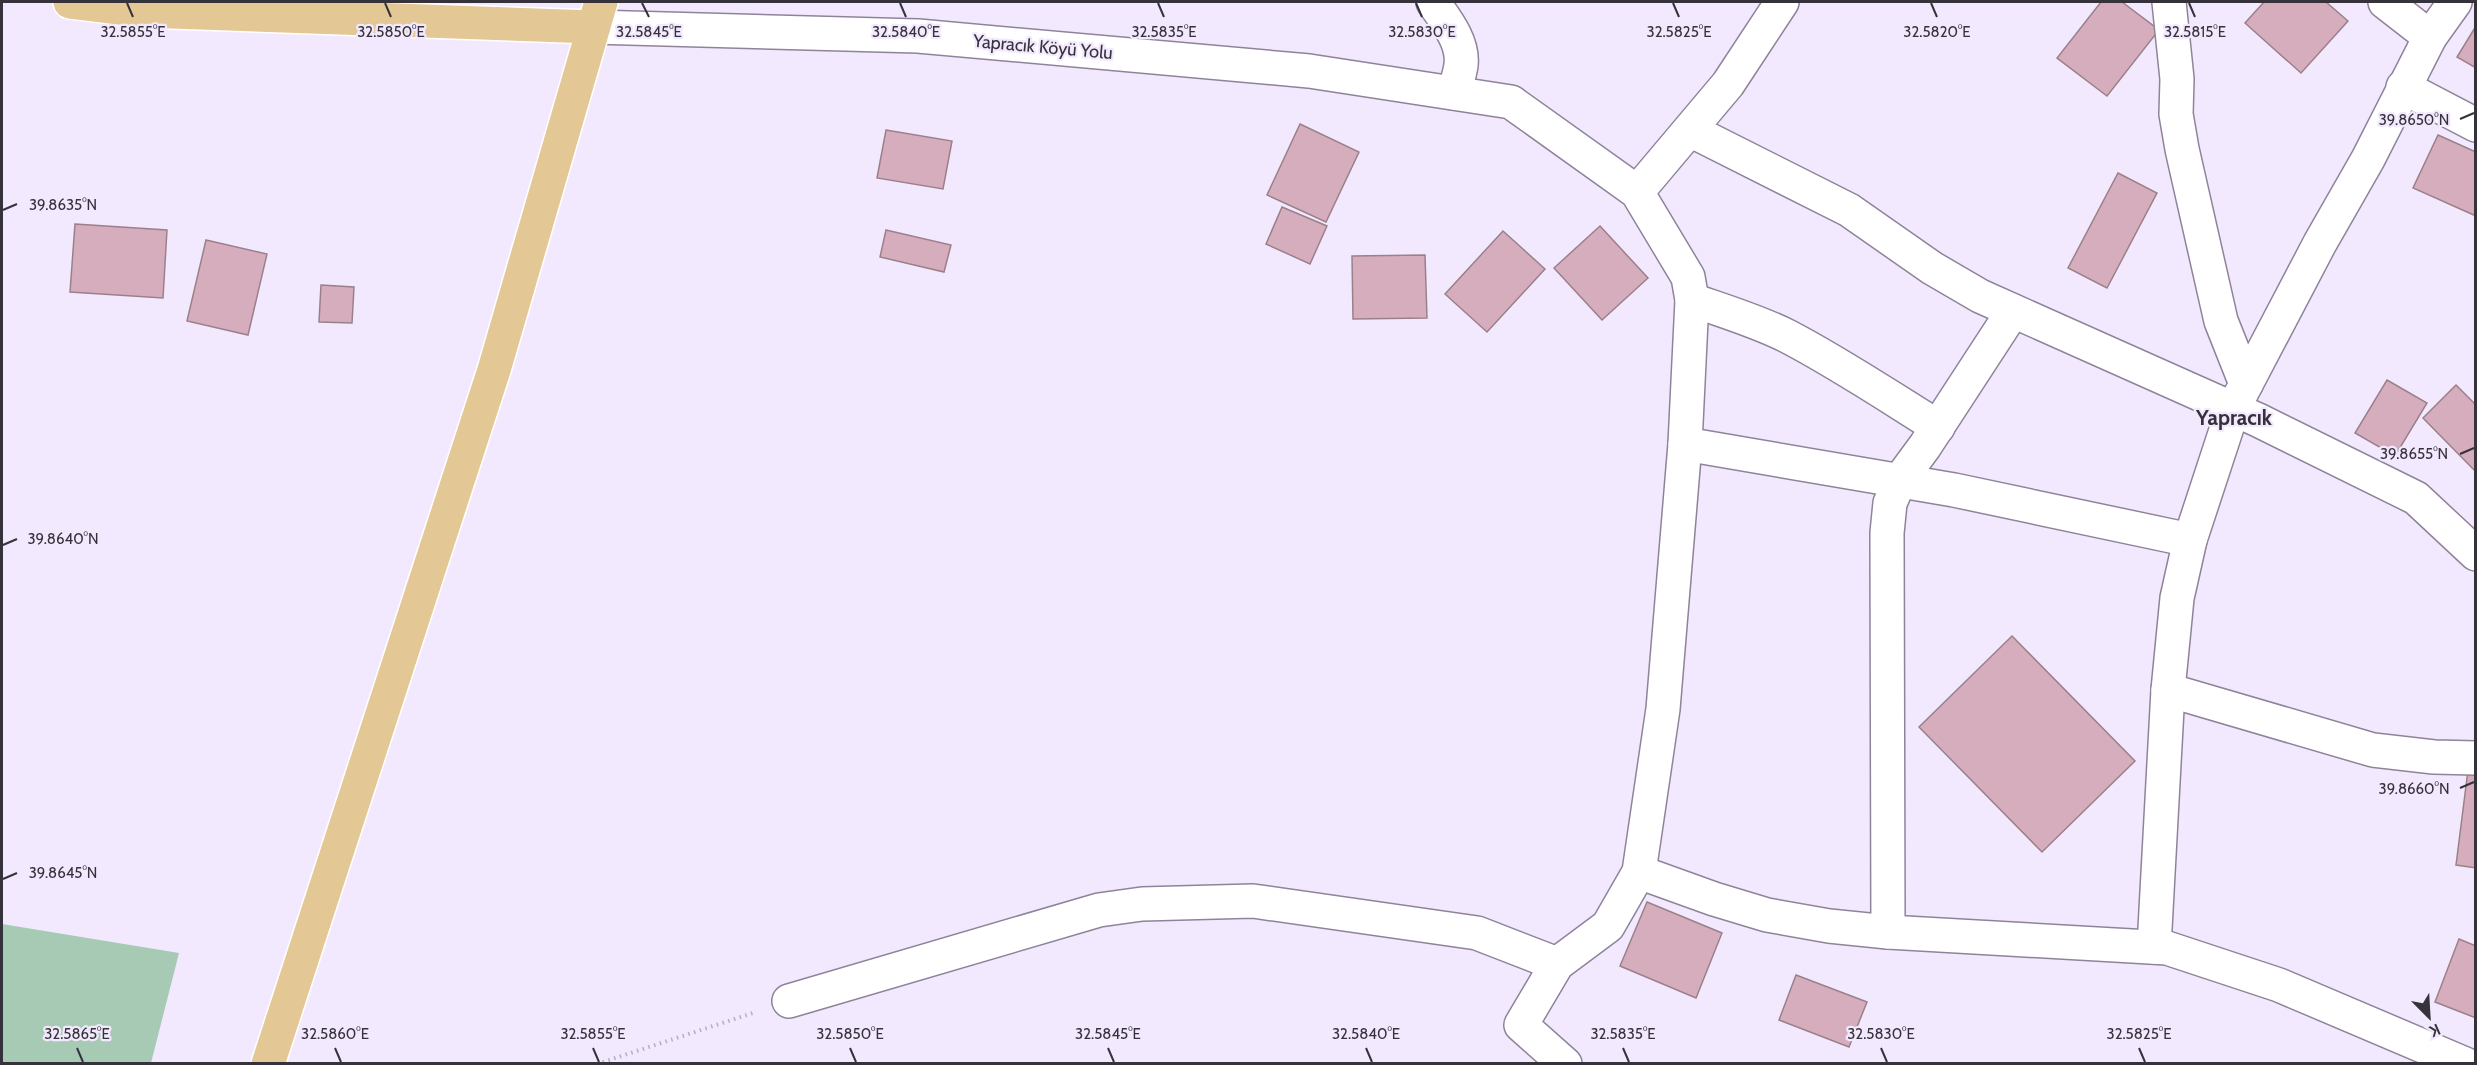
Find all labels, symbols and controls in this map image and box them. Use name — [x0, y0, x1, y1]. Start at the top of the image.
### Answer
text: 32.5855°E — [100, 23, 166, 41]
text: 32.5850°E — [357, 23, 425, 41]
text: 32.5845°E — [616, 23, 682, 41]
text: 32.5840°E — [872, 23, 940, 41]
text: 32.5835°E — [1131, 23, 1197, 41]
text: 32.5830°E — [1388, 23, 1456, 41]
text: 32.5825°E — [1647, 23, 1711, 41]
text: 32.5820°E — [1903, 23, 1971, 41]
text: 32.5815°E — [2164, 23, 2226, 41]
street label: Yapracık Köyü Yolu — [971, 30, 1114, 64]
text: 39.8650°N — [2379, 111, 2449, 129]
text: 39.8635°N — [29, 196, 97, 214]
district label: Yapracık — [2195, 405, 2273, 430]
text: 39.8655°N — [2380, 445, 2448, 463]
text: 39.8640°N — [27, 530, 99, 548]
text: 39.8660°N — [2379, 780, 2449, 798]
text: 39.8645°N — [29, 864, 97, 882]
north arrow — [2399, 987, 2459, 1047]
text: K — [2426, 1020, 2443, 1041]
text: 32.5865°E — [44, 1025, 110, 1043]
text: 32.5860°E — [301, 1025, 369, 1043]
text: 32.5855°E — [560, 1025, 626, 1043]
text: 32.5850°E — [816, 1025, 884, 1043]
text: 32.5845°E — [1075, 1025, 1141, 1043]
text: 32.5840°E — [1332, 1025, 1400, 1043]
text: 32.5835°E — [1590, 1025, 1656, 1043]
text: 32.5830°E — [1847, 1025, 1915, 1043]
text: 32.5825°E — [2107, 1025, 2171, 1043]

